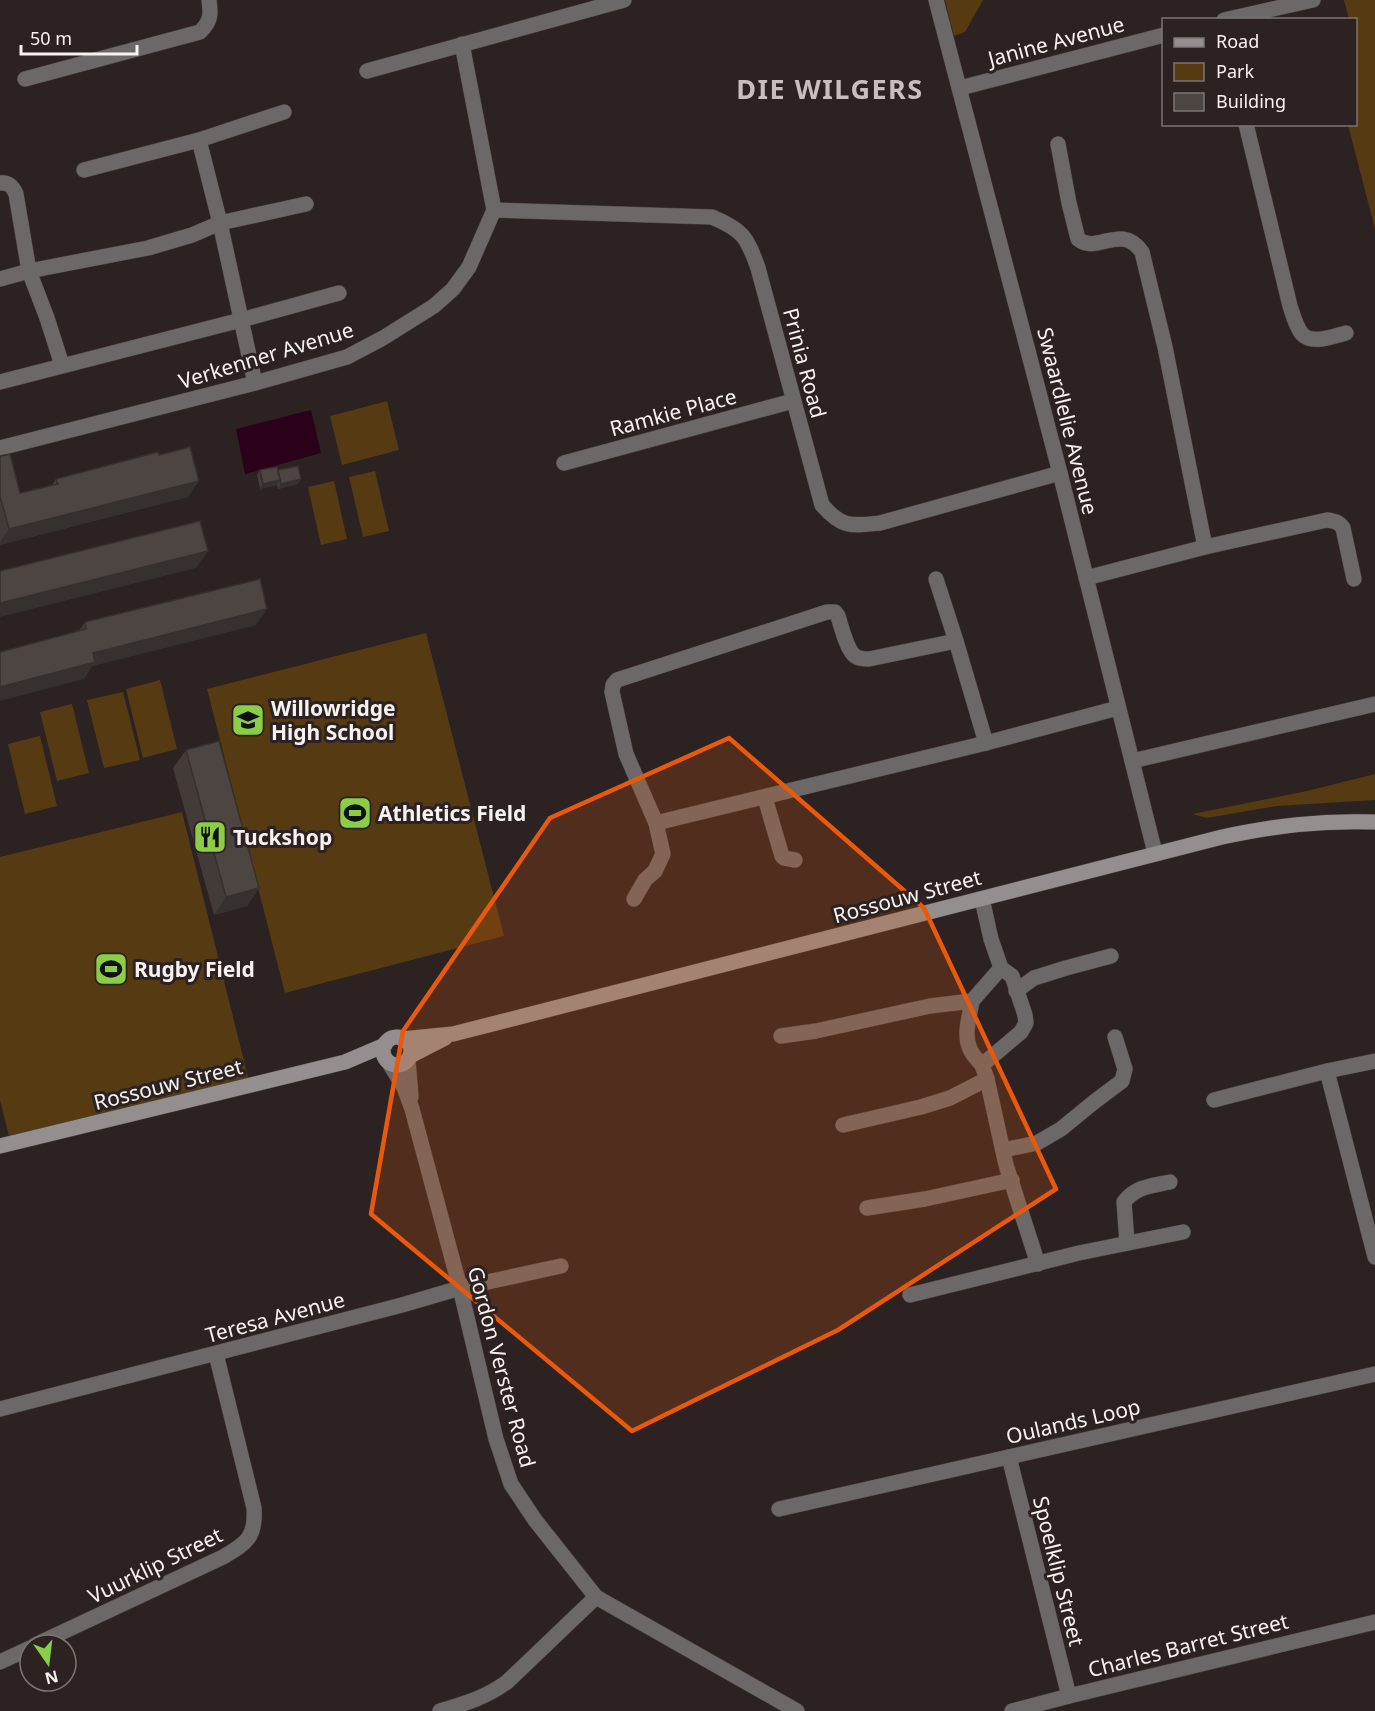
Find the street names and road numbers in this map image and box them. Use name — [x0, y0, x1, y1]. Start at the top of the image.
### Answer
street label: Janine Avenue — [983, 9, 1127, 73]
street label: Prinia Road — [777, 305, 833, 421]
street label: Verkenner Avenue — [175, 315, 357, 395]
street label: Swaardlelie Avenue — [1031, 325, 1105, 517]
street label: Ramkie Place — [606, 382, 740, 442]
street label: Rossouw Street — [830, 863, 985, 929]
street label: Rossouw Street — [91, 1052, 246, 1116]
street label: Gordon Verster Road — [462, 1263, 542, 1471]
street label: Teresa Avenue — [202, 1285, 348, 1349]
street label: Oulands Loop — [1003, 1392, 1143, 1450]
street label: Spoelklip Street — [1027, 1493, 1091, 1649]
street label: Vuurklip Street — [83, 1520, 227, 1610]
street label: Charles Barret Street — [1085, 1606, 1291, 1683]

